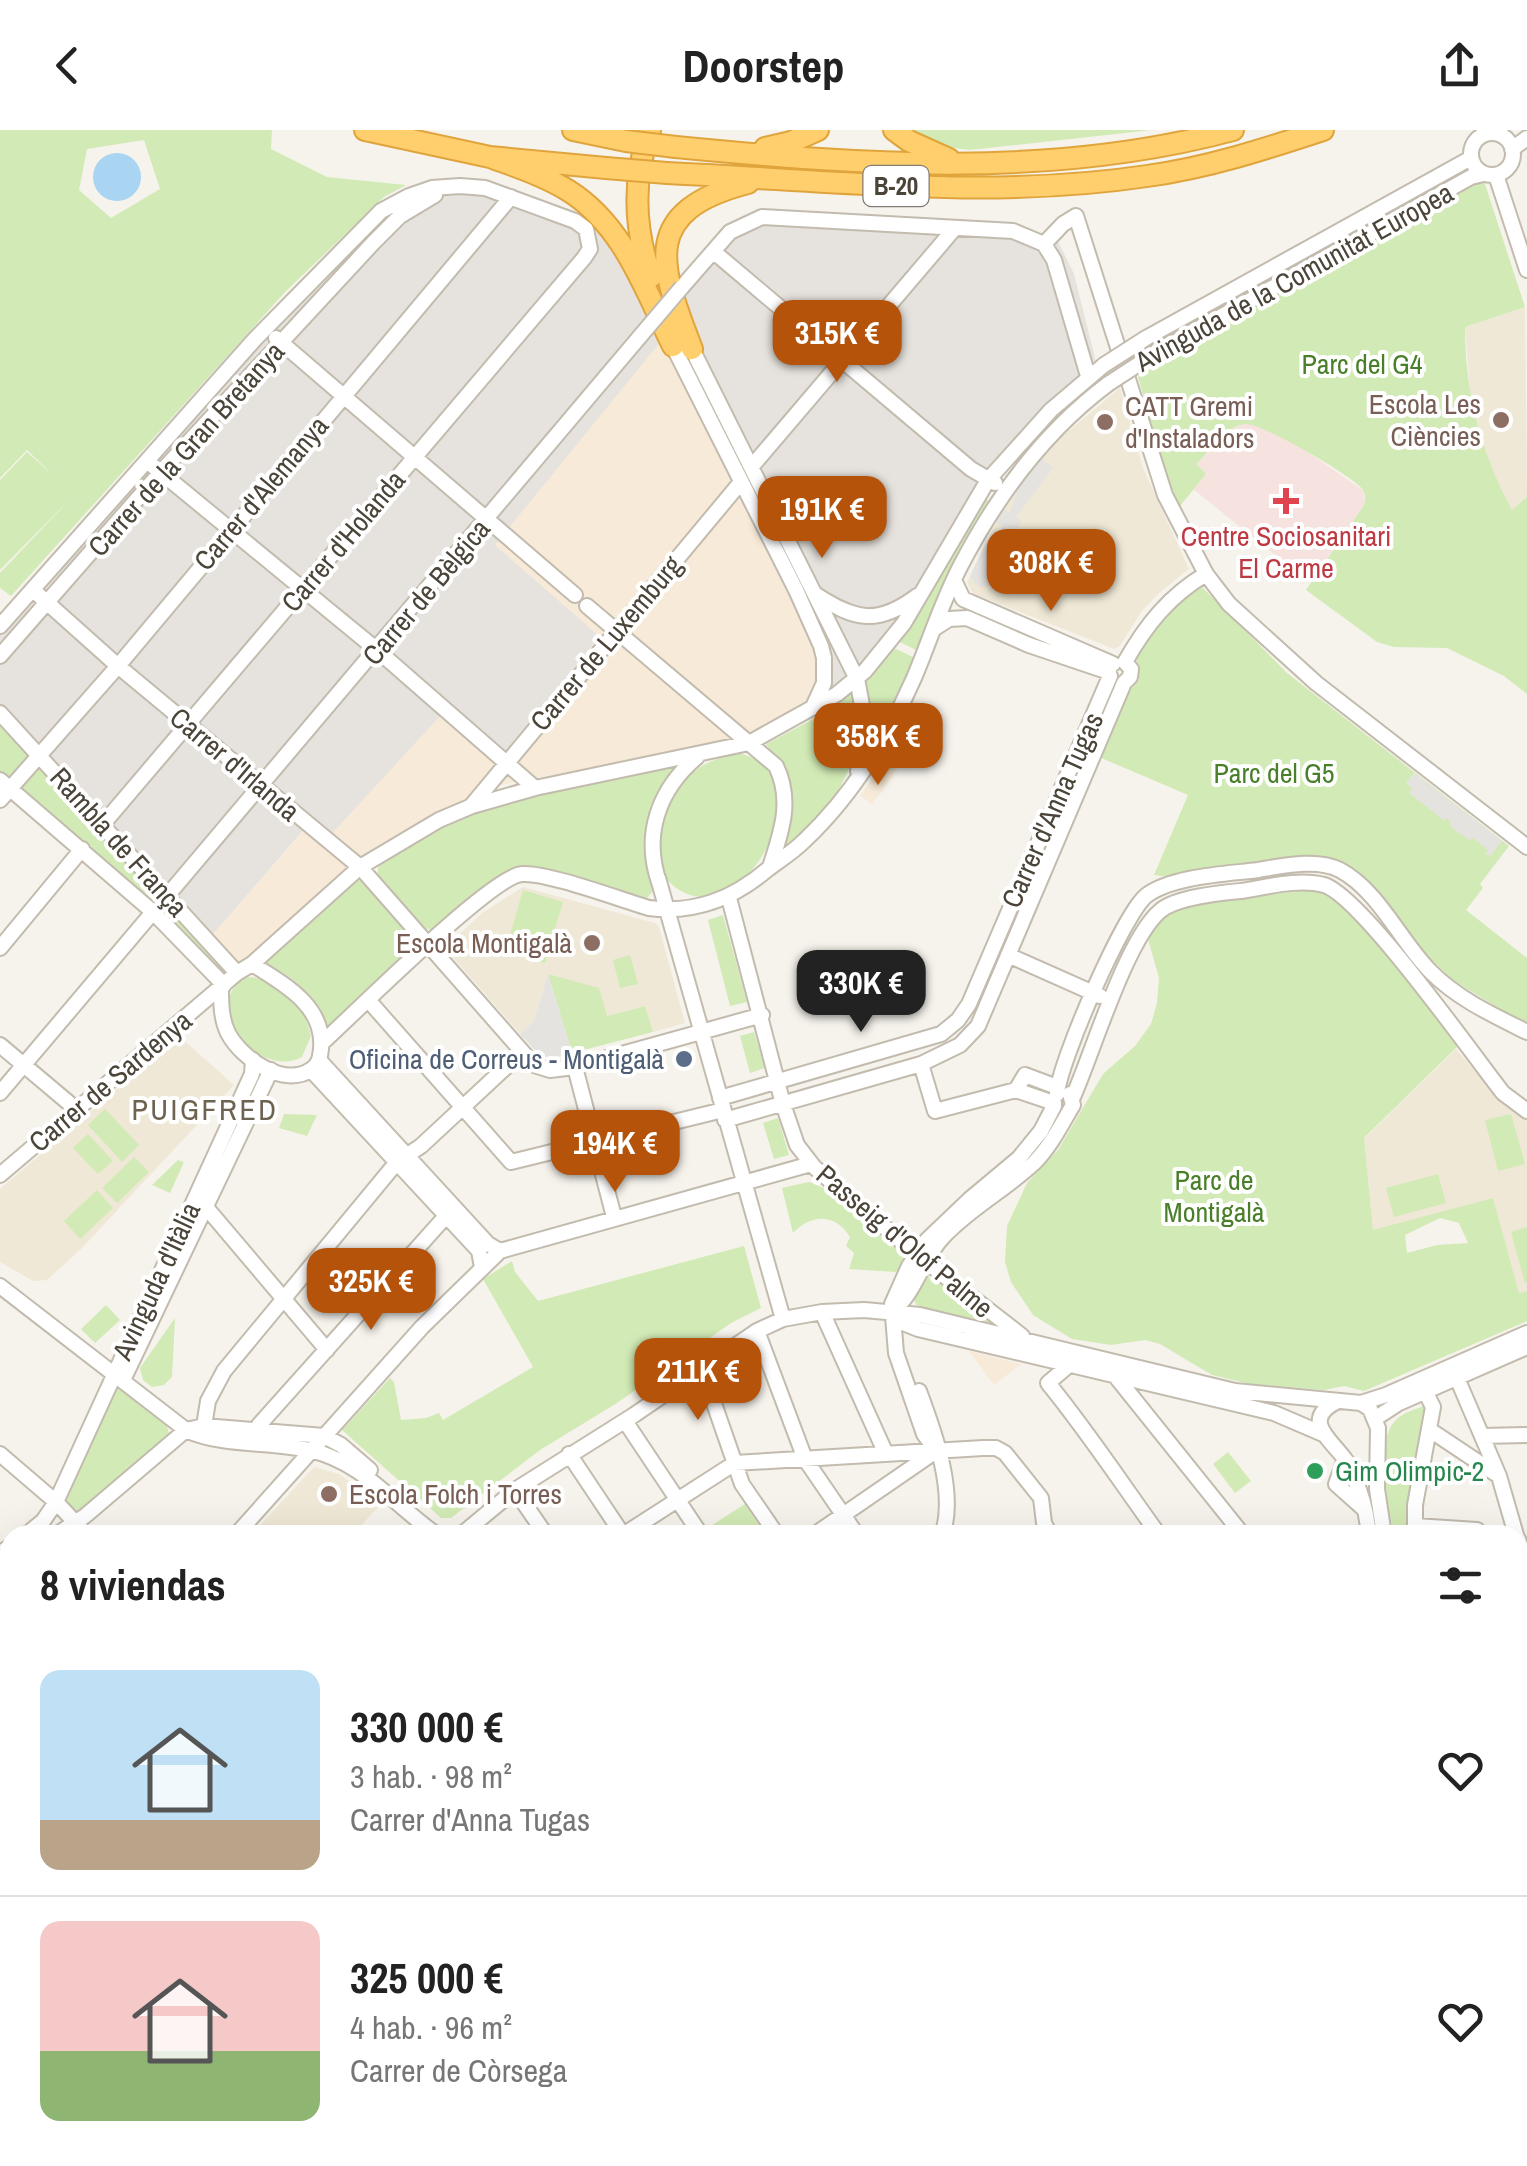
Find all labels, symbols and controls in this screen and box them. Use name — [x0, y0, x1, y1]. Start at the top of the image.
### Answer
text: Doorstep — [683, 35, 844, 96]
icon: back — [40, 38, 95, 93]
icon: share — [1432, 38, 1487, 93]
road number: B-20 — [864, 166, 928, 206]
street label: Avinguda de la Comunitat Europea — [1127, 173, 1460, 381]
pin: 315K € — [756, 300, 918, 385]
text: 315K € — [795, 311, 879, 354]
street label: Carrer de la Gran Bretanya — [79, 333, 293, 565]
park label: Parc del G4 — [1301, 345, 1423, 383]
place label: Escola Les Ciències — [1369, 385, 1481, 455]
place label: CATT Gremi d'Instaladors — [1125, 387, 1254, 457]
street label: Carrer d'Alemanya — [185, 408, 337, 578]
marker: Escola Les Ciències — [1490, 409, 1512, 431]
marker: CATT Gremi d'Instaladors — [1094, 411, 1116, 433]
street label: Carrer d'Holanda — [272, 462, 414, 620]
pin: 191K € — [741, 476, 903, 561]
text: 191K € — [780, 487, 864, 530]
marker: Centre Sociosanitari El Carme — [1273, 488, 1299, 514]
street label: Carrer de Bèlgica — [354, 511, 499, 673]
place label: Centre Sociosanitari El Carme — [1181, 517, 1391, 587]
pin: 308K € — [970, 529, 1132, 614]
text: 308K € — [1009, 540, 1093, 583]
street label: Carrer de Luxemburg — [521, 547, 691, 739]
street label: Carrer d'Irlanda — [162, 698, 308, 830]
pin: 358K € — [797, 703, 959, 788]
street label: Carrer d'Anna Tugas — [992, 706, 1112, 914]
text: 358K € — [836, 714, 920, 757]
park label: Parc del G5 — [1213, 754, 1335, 792]
street label: Rambla de França — [42, 759, 196, 925]
place label: Escola Montigalà — [396, 924, 572, 962]
marker: Escola Montigalà — [581, 932, 603, 954]
pin: 330K € — [780, 950, 942, 1035]
text: 330K € — [819, 961, 903, 1004]
street label: Carrer de Sardenya — [21, 1001, 200, 1160]
place label: Oficina de Correus - Montigalà — [349, 1040, 664, 1078]
marker: Oficina de Correus - Montigalà — [673, 1048, 695, 1070]
district label: PUIGFRED — [131, 1089, 279, 1129]
pin: 194K € — [534, 1110, 696, 1195]
text: 194K € — [573, 1121, 657, 1164]
street label: Passeig d'Olof Palme — [808, 1156, 1002, 1326]
park label: Parc de Montigalà — [1164, 1161, 1265, 1231]
street label: Avinguda d'Itàlia — [102, 1196, 209, 1367]
pin: 325K € — [290, 1248, 452, 1333]
text: 325K € — [329, 1259, 413, 1302]
pin: 211K € — [617, 1338, 779, 1423]
text: 211K € — [656, 1349, 740, 1392]
place label: Gim Olimpic-2 — [1335, 1452, 1484, 1490]
marker: Gim Olimpic-2 — [1304, 1460, 1326, 1482]
place label: Escola Folch i Torres — [349, 1475, 562, 1513]
marker: Escola Folch i Torres — [318, 1483, 340, 1505]
text: 8 viviendas — [40, 1557, 226, 1613]
icon: filters — [1433, 1558, 1488, 1613]
text: 330 000 € — [350, 1699, 503, 1755]
icon: home — [120, 1710, 240, 1830]
icon: heart — [1433, 1743, 1488, 1798]
text: 3 hab. · 98 m² — [350, 1755, 512, 1798]
text: Carrer d'Anna Tugas — [350, 1798, 590, 1841]
text: 325 000 € — [350, 1950, 503, 2006]
icon: home — [120, 1961, 240, 2081]
icon: heart — [1433, 1994, 1488, 2049]
text: 4 hab. · 96 m² — [350, 2006, 512, 2049]
text: Carrer de Còrsega — [350, 2049, 567, 2092]

